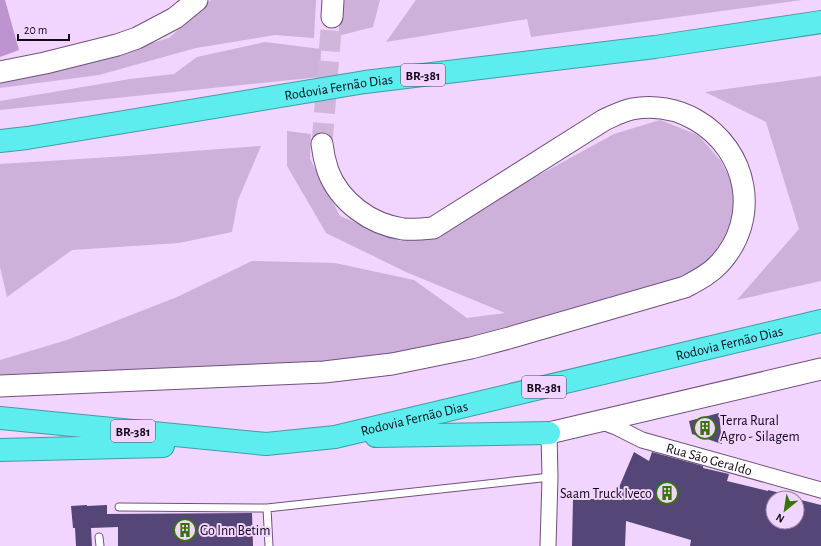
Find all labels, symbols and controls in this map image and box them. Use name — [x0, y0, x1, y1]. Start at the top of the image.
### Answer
scale bar — [18, 16, 69, 42]
text: 20 m — [24, 24, 47, 36]
road number: BR-381 — [401, 64, 445, 86]
street label: Rodovia Fernão Dias — [283, 73, 394, 103]
street label: Rodovia Fernão Dias — [675, 324, 785, 363]
road number: BR-381 — [522, 376, 566, 398]
street label: Rodovia Fernão Dias — [359, 400, 469, 439]
place label: Terra Rural Agro - Silagem — [720, 414, 800, 444]
building icon: Terra Rural Agro - Silagem — [692, 415, 718, 441]
road number: BR-381 — [111, 420, 155, 442]
street label: Rua São Geraldo — [665, 441, 754, 478]
building icon: Saam Truck Iveco — [654, 480, 680, 506]
place label: Saam Truck Iveco — [560, 487, 652, 501]
north arrow — [765, 490, 805, 530]
text: N — [774, 512, 786, 525]
building icon: Go Inn Betim — [172, 517, 198, 543]
place label: Go Inn Betim — [200, 524, 270, 538]

